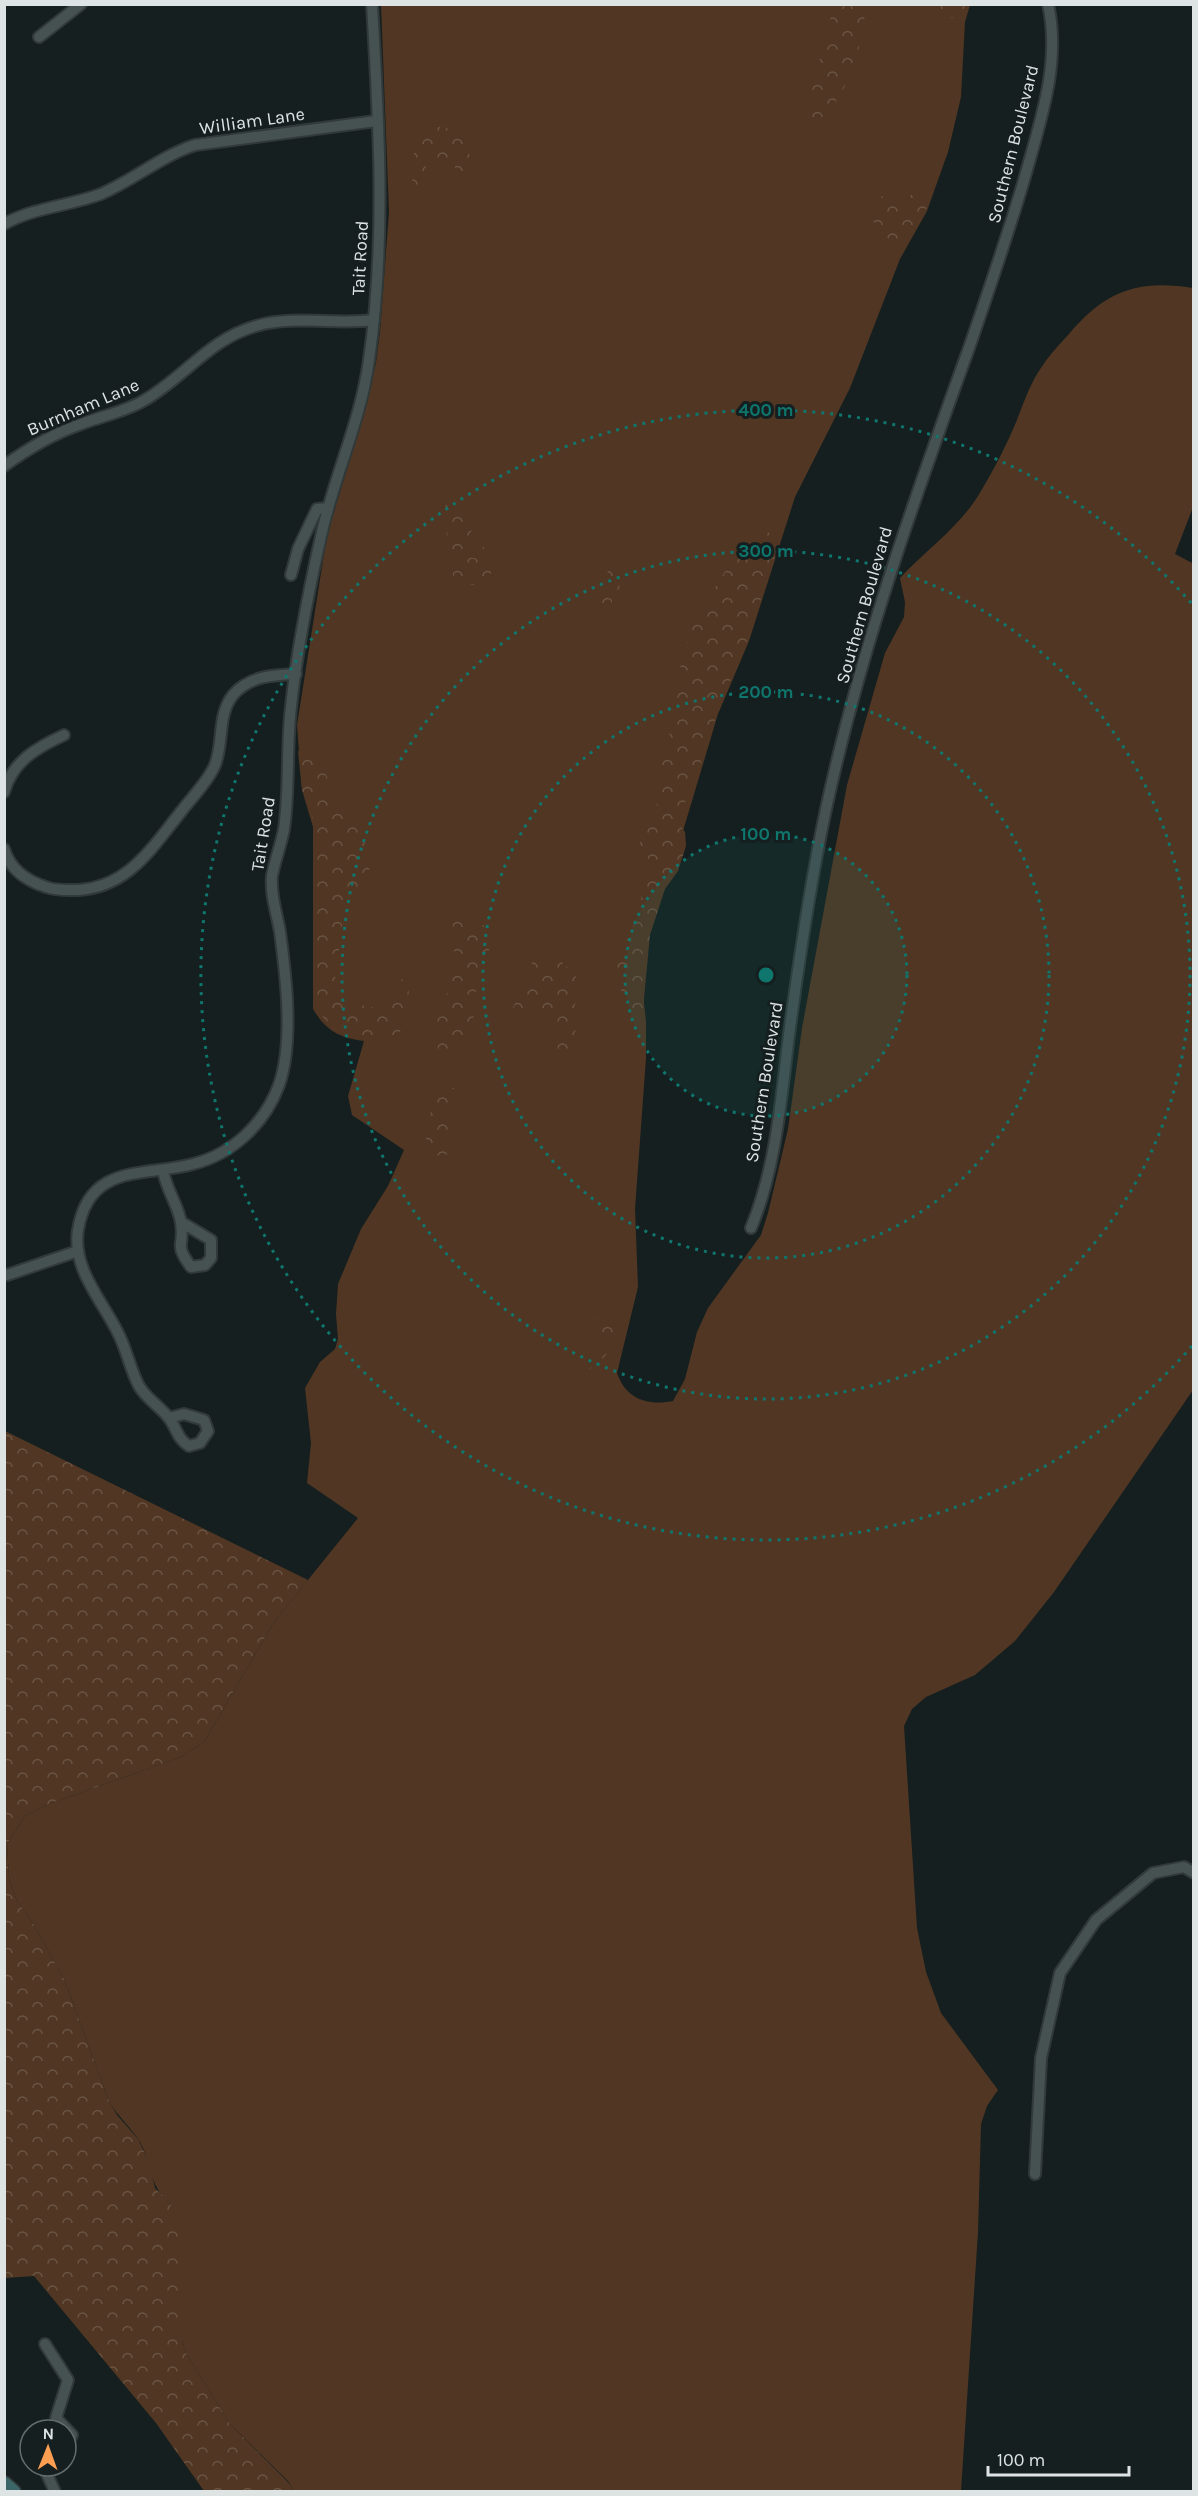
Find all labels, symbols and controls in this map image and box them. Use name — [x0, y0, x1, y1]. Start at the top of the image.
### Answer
street label: Southern Boulevard — [983, 63, 1043, 225]
street label: William Lane — [198, 103, 306, 139]
street label: Tait Road — [347, 220, 373, 296]
street label: Burnham Lane — [24, 373, 142, 441]
text: 400 m — [738, 399, 794, 421]
street label: Southern Boulevard — [831, 524, 897, 686]
text: 300 m — [738, 540, 794, 562]
text: 200 m — [738, 681, 794, 703]
street label: Tait Road — [246, 795, 280, 873]
text: 100 m — [741, 823, 791, 845]
centre of rings — [756, 965, 776, 985]
street label: Southern Boulevard — [740, 1000, 788, 1164]
north arrow — [18, 2418, 78, 2478]
text: N — [42, 2424, 54, 2443]
scale bar — [988, 2439, 1129, 2477]
text: 100 m — [997, 2449, 1045, 2471]

